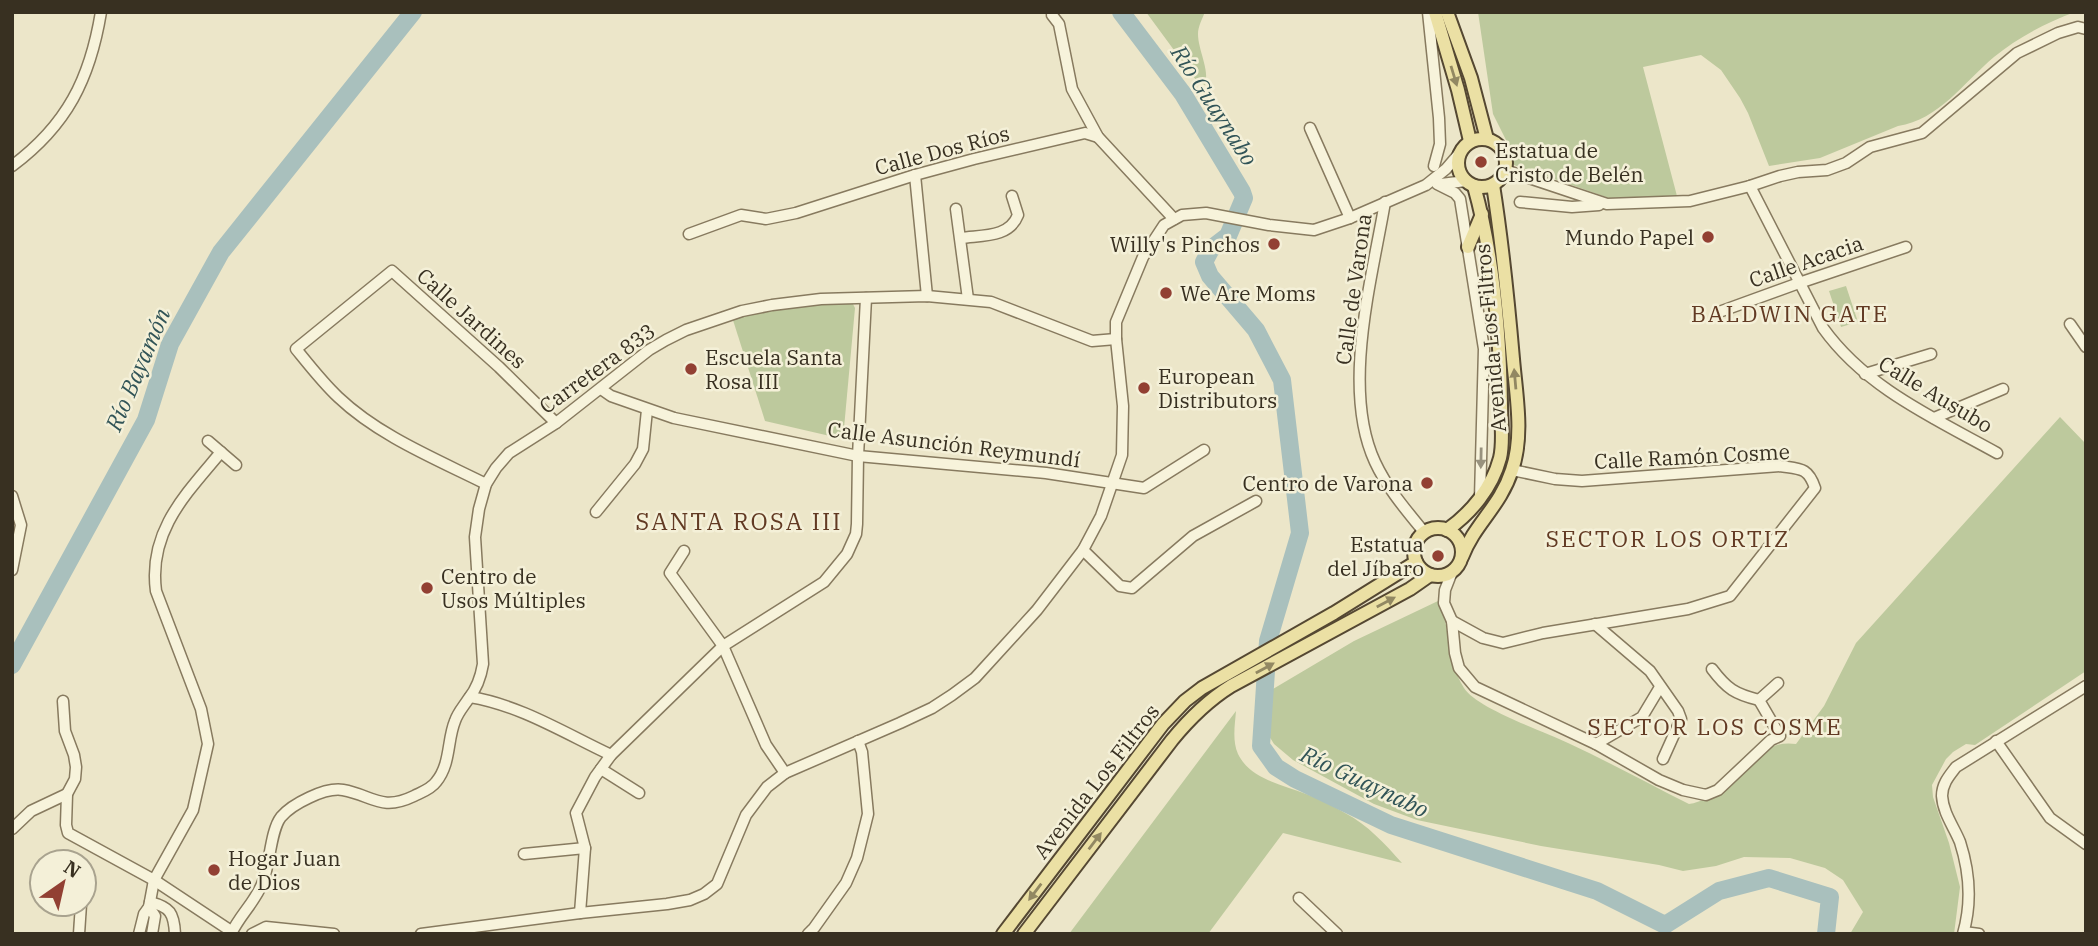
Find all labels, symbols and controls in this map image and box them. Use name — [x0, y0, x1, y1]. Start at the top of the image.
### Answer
water label: Río Guaynabo — [1164, 38, 1265, 171]
one-way arrow — [1449, 66, 1460, 87]
street label: Calle Dos Ríos — [872, 119, 1012, 181]
place label: Estatua de Cristo de Belén — [1495, 136, 1644, 188]
marker: Estatua de Cristo de Belén — [1473, 154, 1489, 170]
street label: Calle de Varona — [1329, 211, 1377, 367]
place label: Mundo Papel — [1565, 223, 1694, 251]
street label: Calle Acacia — [1745, 228, 1867, 294]
marker: Mundo Papel — [1700, 229, 1716, 245]
place label: Willy's Pinchos — [1110, 230, 1260, 258]
marker: Willy's Pinchos — [1266, 236, 1282, 252]
street label: Avenida Los Filtros — [1468, 243, 1512, 433]
street label: Calle Jardines — [411, 261, 533, 375]
place label: We Are Moms — [1180, 279, 1316, 307]
marker: We Are Moms — [1158, 285, 1174, 301]
district label: BALDWIN GATE — [1691, 298, 1889, 328]
water label: Río Bayamón — [97, 303, 176, 436]
street label: Carretera 833 — [533, 316, 661, 420]
place label: Escuela Santa Rosa III — [705, 343, 843, 395]
street label: Calle Ausubo — [1874, 349, 1998, 439]
marker: Escuela Santa Rosa III — [683, 361, 699, 377]
place label: European Distributors — [1158, 362, 1277, 414]
one-way arrow — [1509, 367, 1520, 389]
marker: European Distributors — [1136, 380, 1152, 396]
street label: Calle Asunción Reymundí — [826, 415, 1082, 473]
street label: Calle Ramón Cosme — [1593, 437, 1791, 475]
one-way arrow — [1476, 447, 1487, 469]
place label: Centro de Varona — [1243, 469, 1413, 497]
marker: Centro de Varona — [1419, 475, 1435, 491]
district label: SANTA ROSA III — [635, 505, 843, 537]
district label: SECTOR LOS ORTIZ — [1546, 523, 1790, 553]
place label: Estatua del Jíbaro — [1327, 530, 1424, 582]
marker: Estatua del Jíbaro — [1430, 548, 1446, 564]
place label: Centro de Usos Múltiples — [441, 562, 586, 614]
marker: Centro de Usos Múltiples — [419, 580, 435, 596]
one-way arrow — [1376, 596, 1395, 608]
one-way arrow — [1255, 662, 1275, 674]
street label: Avenida Los Filtros — [1027, 698, 1165, 864]
district label: SECTOR LOS COSME — [1587, 711, 1843, 741]
water label: Río Guaynabo — [1295, 738, 1434, 824]
one-way arrow — [1088, 832, 1103, 850]
place label: Hogar Juan de Dios — [228, 844, 341, 896]
north arrow — [28, 848, 98, 918]
text: N — [60, 855, 85, 883]
marker: Hogar Juan de Dios — [206, 862, 222, 878]
one-way arrow — [1029, 883, 1043, 901]

